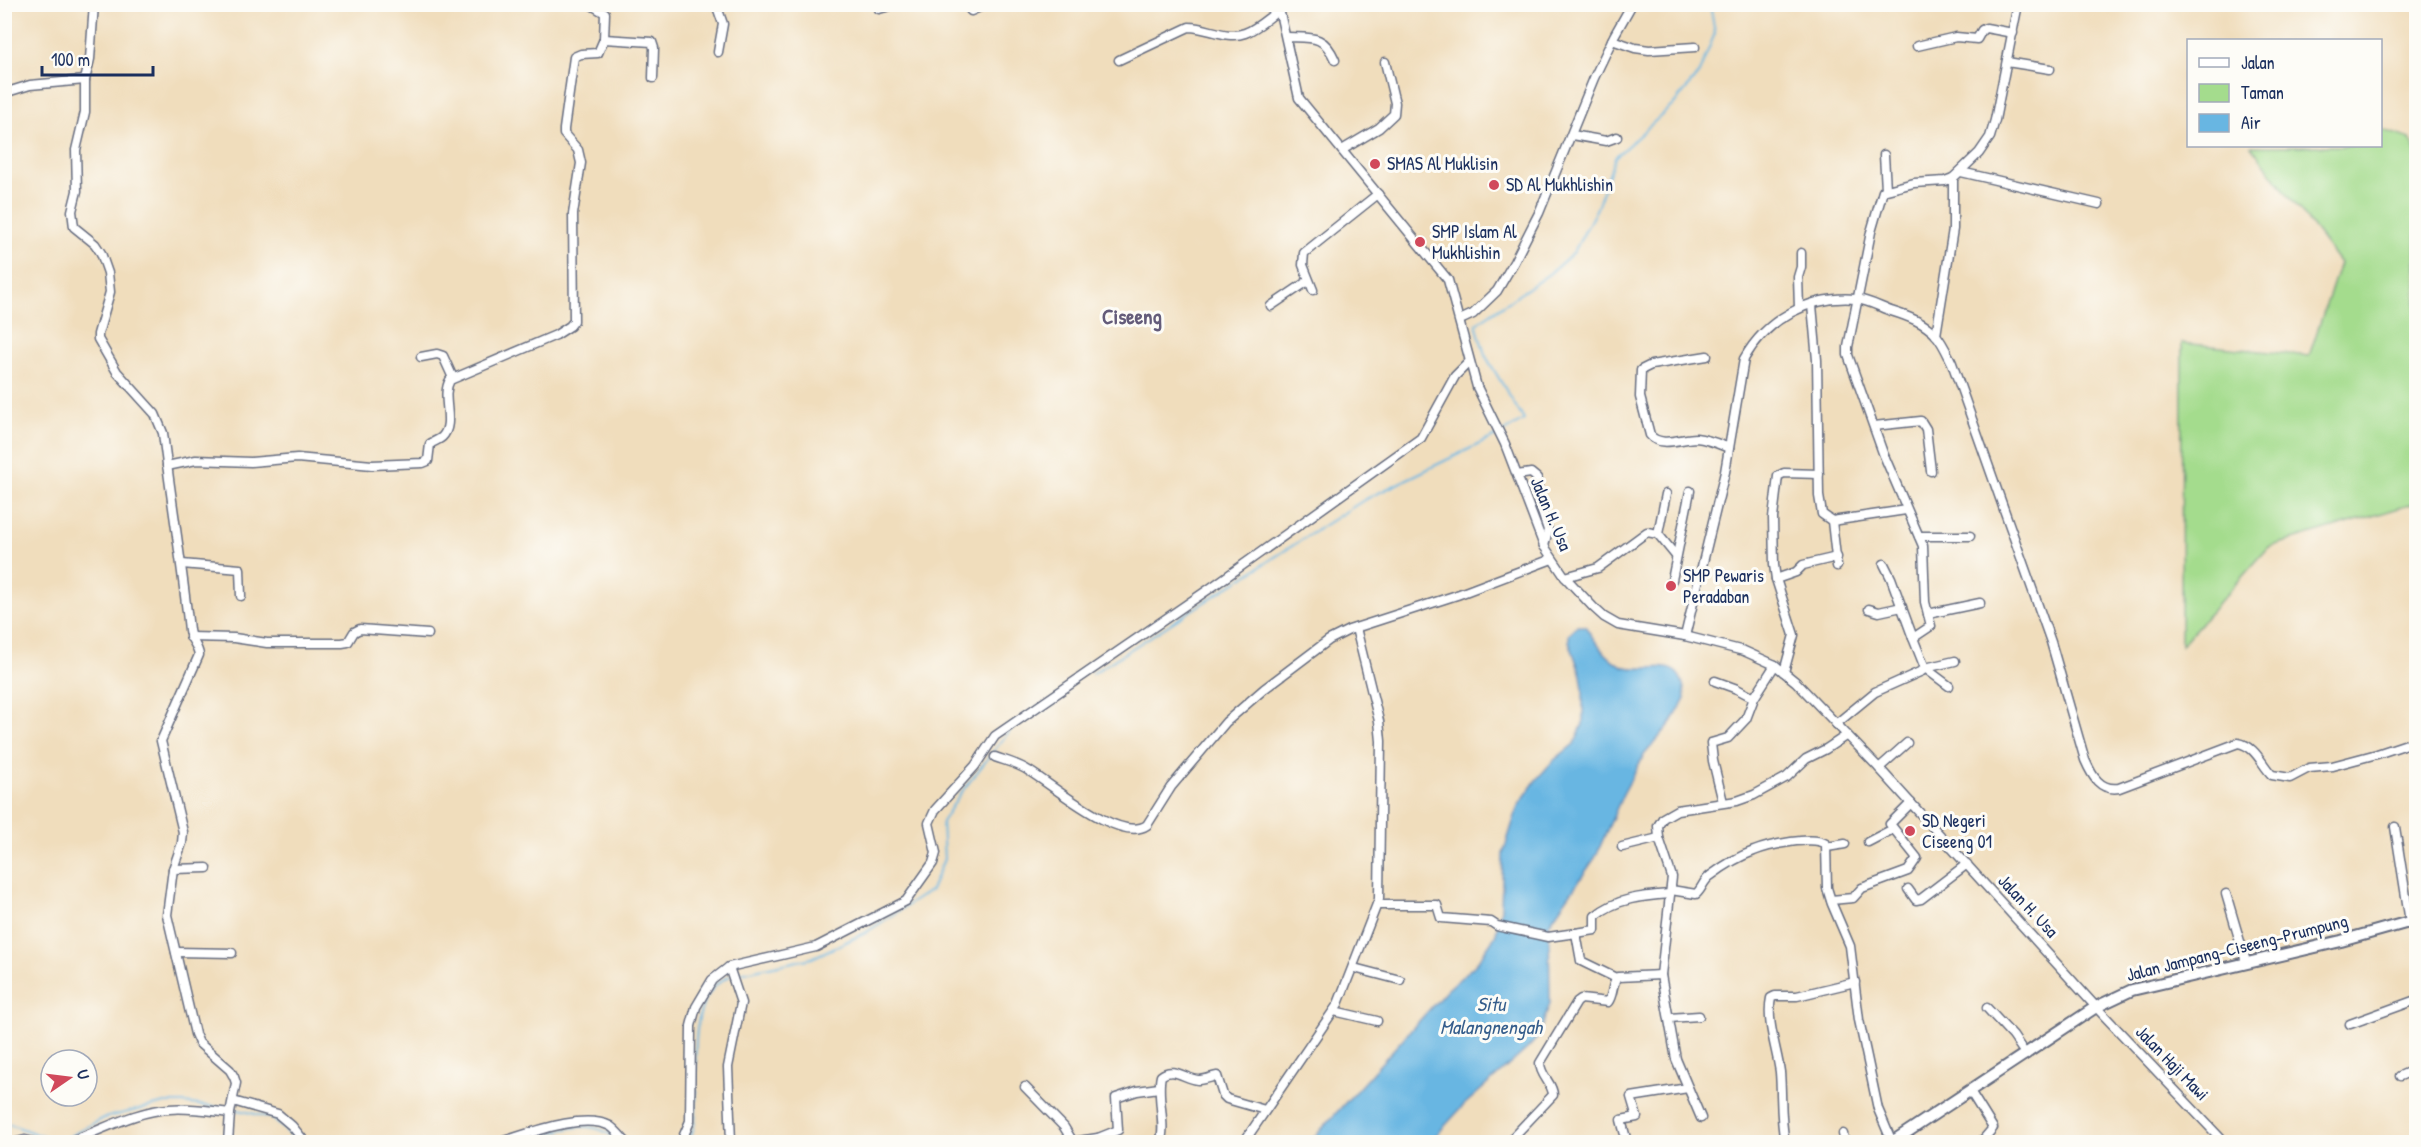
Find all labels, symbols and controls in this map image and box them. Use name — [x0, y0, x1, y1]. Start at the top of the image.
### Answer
scale bar — [42, 39, 153, 77]
legend — [2187, 39, 2382, 147]
text: 100 m — [51, 47, 90, 72]
text: Jalan — [2241, 50, 2275, 75]
text: Taman — [2241, 80, 2284, 105]
text: Air — [2241, 110, 2261, 135]
place label: SMAS Al Muklisin — [1387, 151, 1498, 176]
marker: SMAS Al Muklisin — [1368, 157, 1382, 171]
place label: SD Al Mukhlishin — [1506, 172, 1613, 197]
marker: SD Al Mukhlishin — [1487, 178, 1501, 192]
place label: SMP Islam Al Mukhlishin — [1432, 219, 1517, 265]
marker: SMP Islam Al Mukhlishin — [1413, 235, 1427, 249]
district label: Ciseeng — [1102, 302, 1162, 332]
street label: Jalan H. Usa — [1525, 473, 1578, 555]
place label: SMP Pewaris Peradaban — [1683, 563, 1764, 609]
marker: SMP Pewaris Peradaban — [1664, 579, 1678, 593]
place label: SD Negeri Ciseeng 01 — [1922, 808, 1992, 854]
marker: SD Negeri Ciseeng 01 — [1903, 824, 1917, 838]
street label: Jalan H. Usa — [1993, 869, 2064, 943]
street label: Jalan Jampang–Ciseeng–Prumpung — [2124, 908, 2350, 987]
water label: Situ Malangnengah — [1440, 990, 1544, 1041]
street label: Jalan Haji Mawi — [2130, 1019, 2215, 1106]
north arrow — [39, 1048, 99, 1108]
text: U — [72, 1067, 95, 1081]

